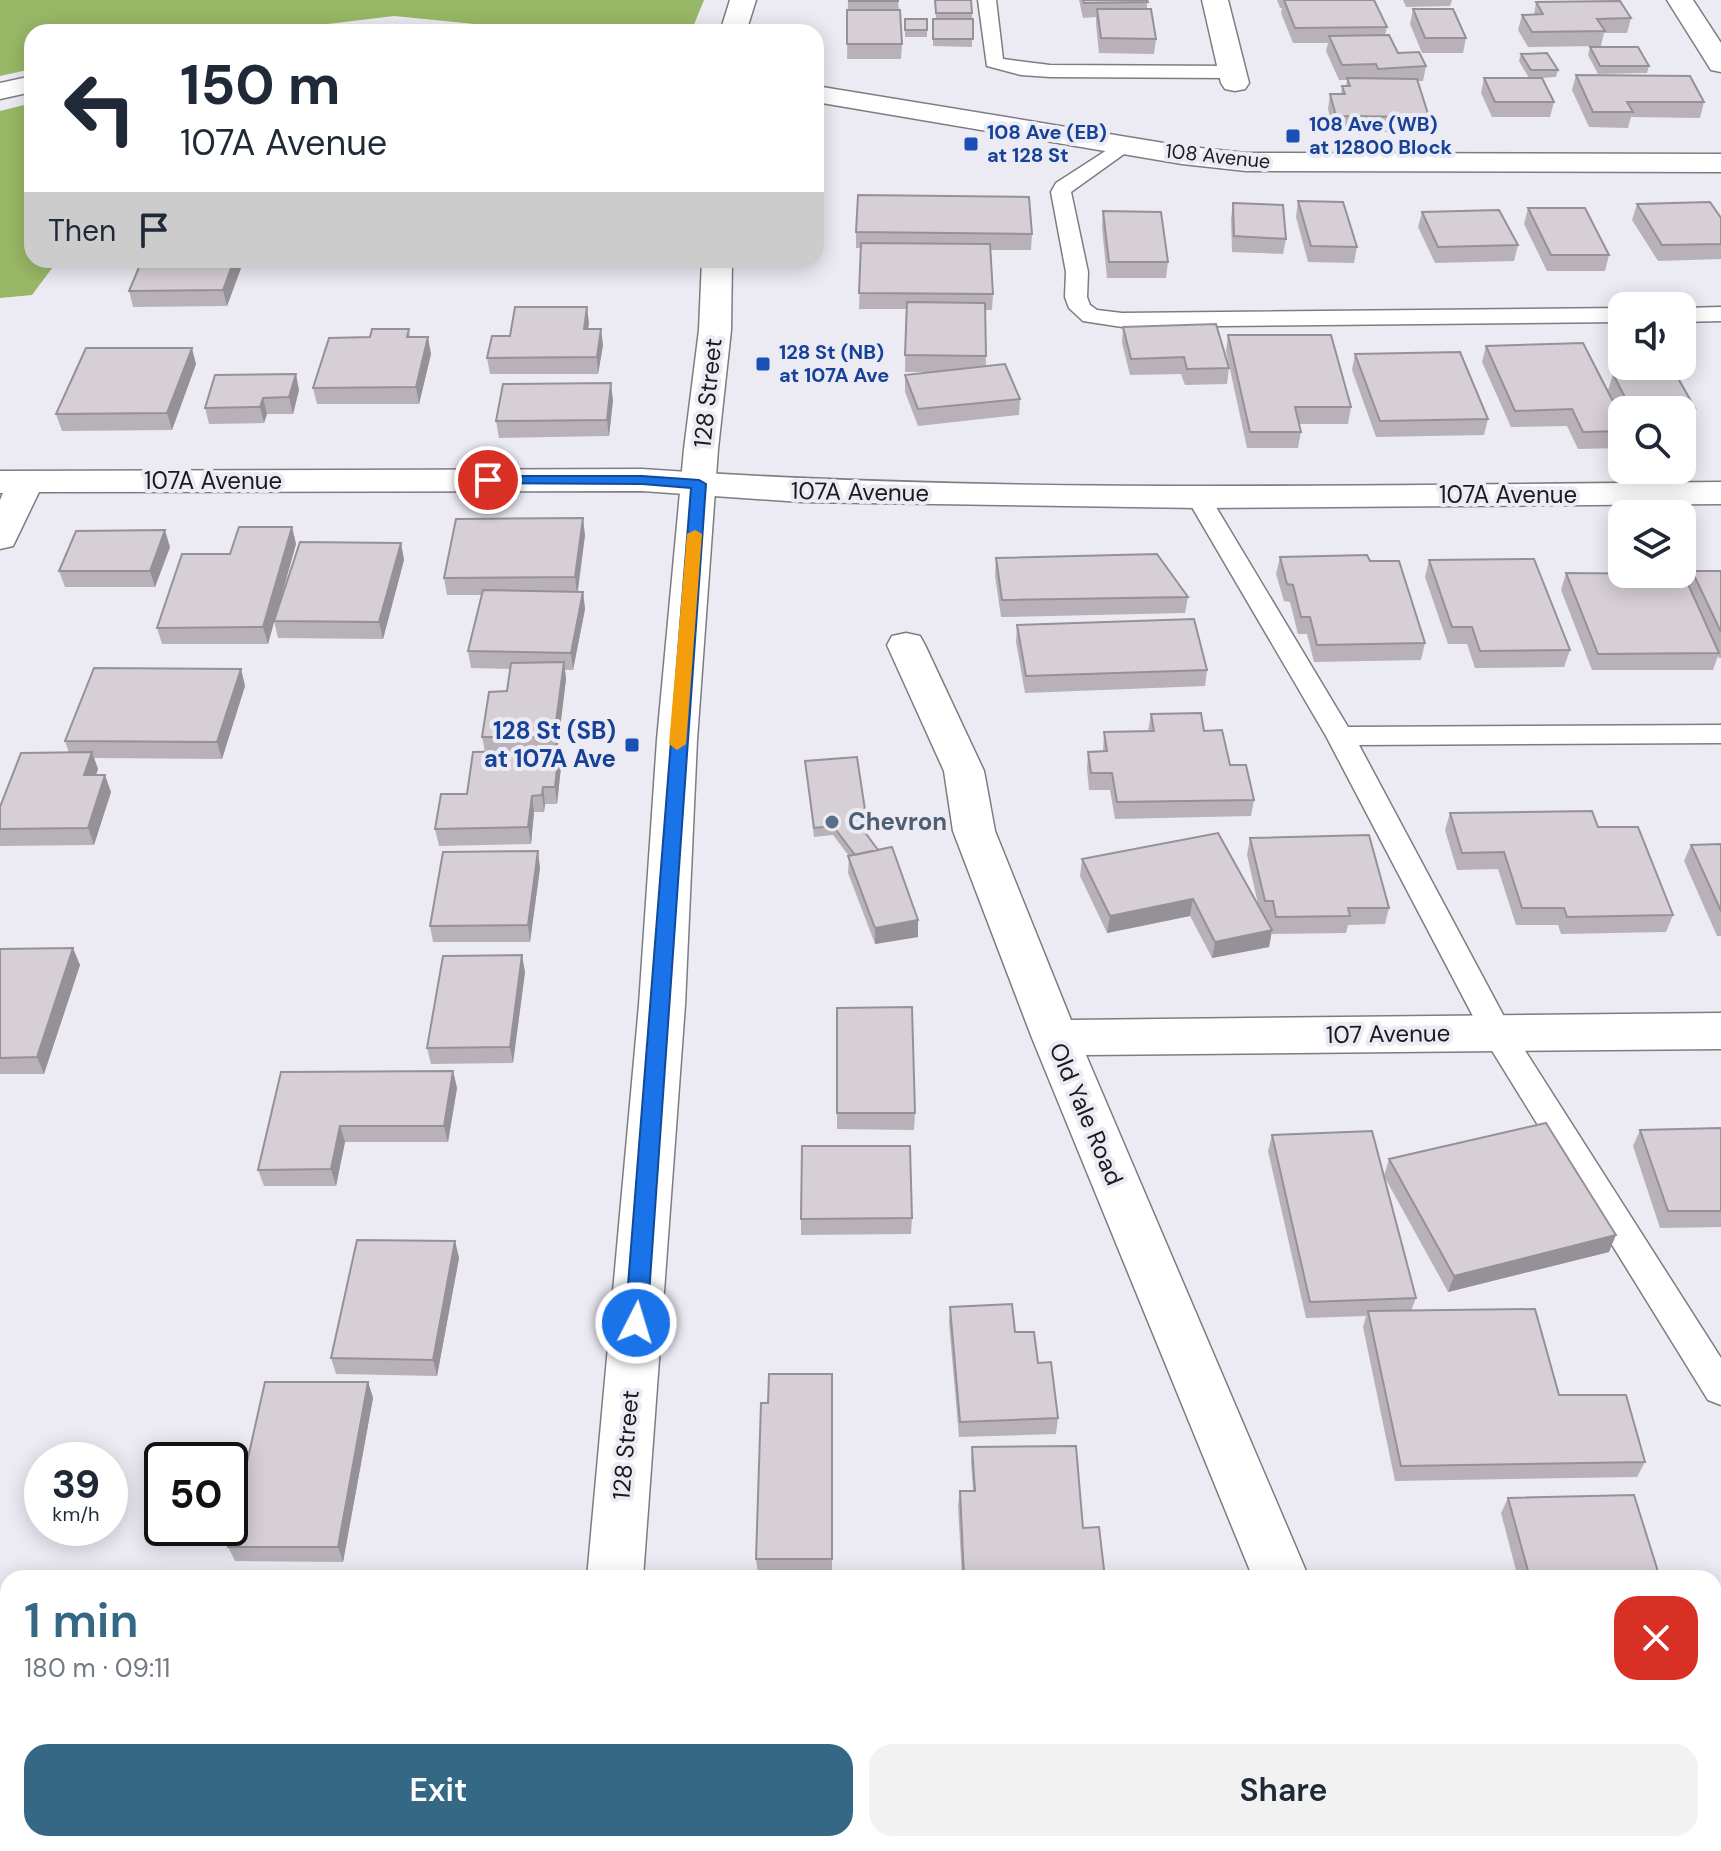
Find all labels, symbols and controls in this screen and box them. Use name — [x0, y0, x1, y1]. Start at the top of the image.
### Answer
text: 150 m — [180, 48, 341, 121]
icon: left — [48, 56, 152, 160]
place label: 108 Ave (WB) at 12800 Block — [1309, 111, 1453, 160]
text: 107A Avenue — [180, 119, 387, 166]
place label: 108 Ave (EB) at 128 St — [987, 119, 1107, 168]
marker: 108 Ave (WB) at 12800 Block — [1284, 127, 1302, 145]
marker: 108 Ave (EB) at 128 St — [962, 135, 980, 153]
street label: 108 Avenue — [1164, 138, 1272, 174]
icon: arrive — [132, 208, 176, 252]
text: Then — [48, 211, 116, 250]
map controls — [1608, 292, 1696, 588]
button: sound — [1608, 292, 1696, 380]
street label: 128 Street — [686, 337, 729, 449]
place label: 128 St (NB) at 107A Ave — [779, 339, 889, 388]
marker: 128 St (NB) at 107A Ave — [754, 355, 772, 373]
button: search — [1608, 396, 1696, 484]
pin — [454, 446, 522, 514]
icon: arrive — [466, 458, 510, 502]
street label: 107A Avenue — [144, 465, 282, 496]
street label: 107A Avenue — [791, 475, 929, 508]
street label: 107A Avenue — [1439, 479, 1577, 510]
button: layers — [1608, 500, 1696, 588]
place label: 128 St (SB) at 107A Ave — [484, 715, 616, 774]
marker: 128 St (SB) at 107A Ave — [623, 736, 641, 754]
place label: Chevron — [848, 806, 947, 837]
marker: Chevron — [823, 813, 841, 831]
street label: 107 Avenue — [1326, 1017, 1450, 1050]
street label: Old Yale Road — [1043, 1038, 1130, 1190]
position arrow — [594, 1281, 678, 1365]
street label: 128 Street — [605, 1389, 646, 1501]
speed limit sign: 50 — [144, 1442, 248, 1546]
text: 39 — [52, 1458, 100, 1510]
text: km/h — [52, 1501, 100, 1527]
text: 1 min — [24, 1589, 139, 1652]
button: close — [1614, 1596, 1698, 1680]
text: 180 m · 09:11 — [24, 1651, 170, 1685]
button: Exit — [24, 1744, 853, 1836]
button: Share — [869, 1744, 1698, 1836]

